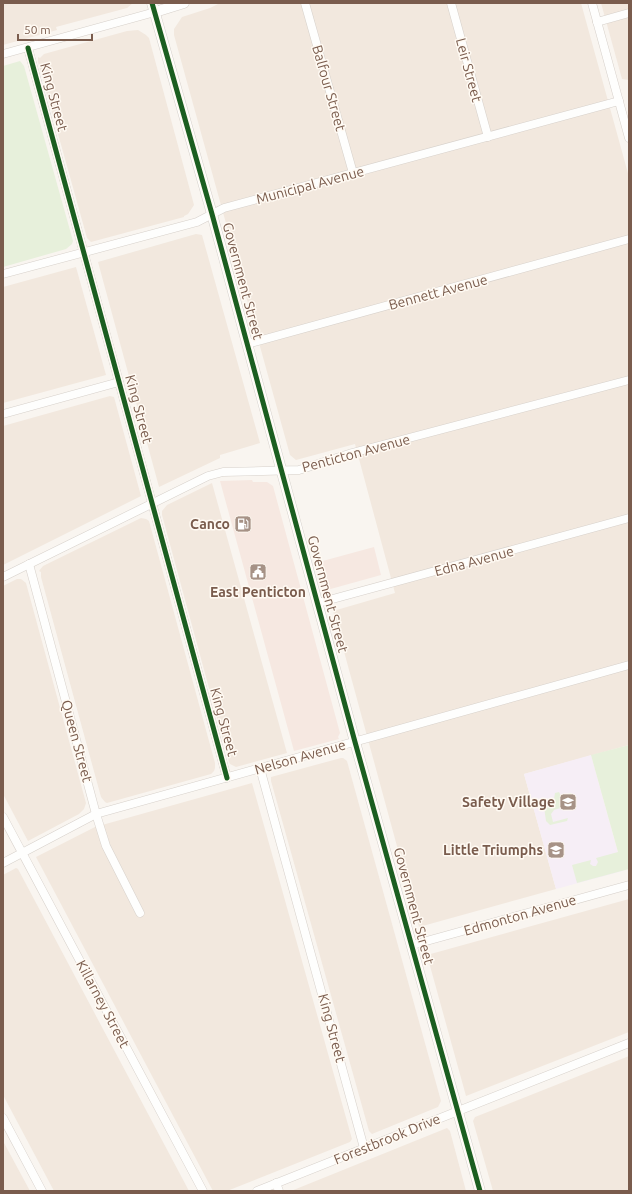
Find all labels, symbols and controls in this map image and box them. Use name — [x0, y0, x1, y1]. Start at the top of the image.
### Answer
scale bar — [18, 16, 92, 42]
text: 50 m — [24, 23, 51, 36]
street label: Leir Street — [453, 36, 485, 104]
street label: Balfour Street — [309, 43, 349, 133]
street label: King Street — [37, 61, 71, 134]
street label: Municipal Avenue — [254, 163, 366, 207]
street label: Government Street — [220, 221, 266, 342]
street label: Bennett Avenue — [387, 271, 489, 313]
street label: King Street — [122, 373, 156, 446]
street label: Penticton Avenue — [300, 431, 412, 475]
fuel station icon: Canco — [233, 514, 253, 534]
place label: Canco — [190, 516, 230, 532]
street label: Government Street — [305, 534, 351, 655]
street label: Edna Avenue — [433, 543, 515, 579]
public building icon: East Penticton — [248, 562, 268, 582]
place label: East Penticton — [210, 584, 306, 600]
street label: King Street — [207, 686, 241, 759]
street label: Queen Street — [58, 698, 96, 784]
street label: Nelson Avenue — [253, 736, 347, 778]
school or university icon: Safety Village — [558, 792, 578, 812]
place label: Safety Village — [462, 794, 555, 810]
school or university icon: Little Triumphs — [546, 840, 566, 860]
place label: Little Triumphs — [443, 842, 543, 858]
street label: Government Street — [391, 846, 437, 967]
street label: Edmonton Avenue — [462, 891, 578, 939]
street label: Killarney Street — [73, 957, 133, 1051]
street label: King Street — [315, 992, 349, 1065]
street label: Forestbrook Drive — [331, 1110, 443, 1168]

